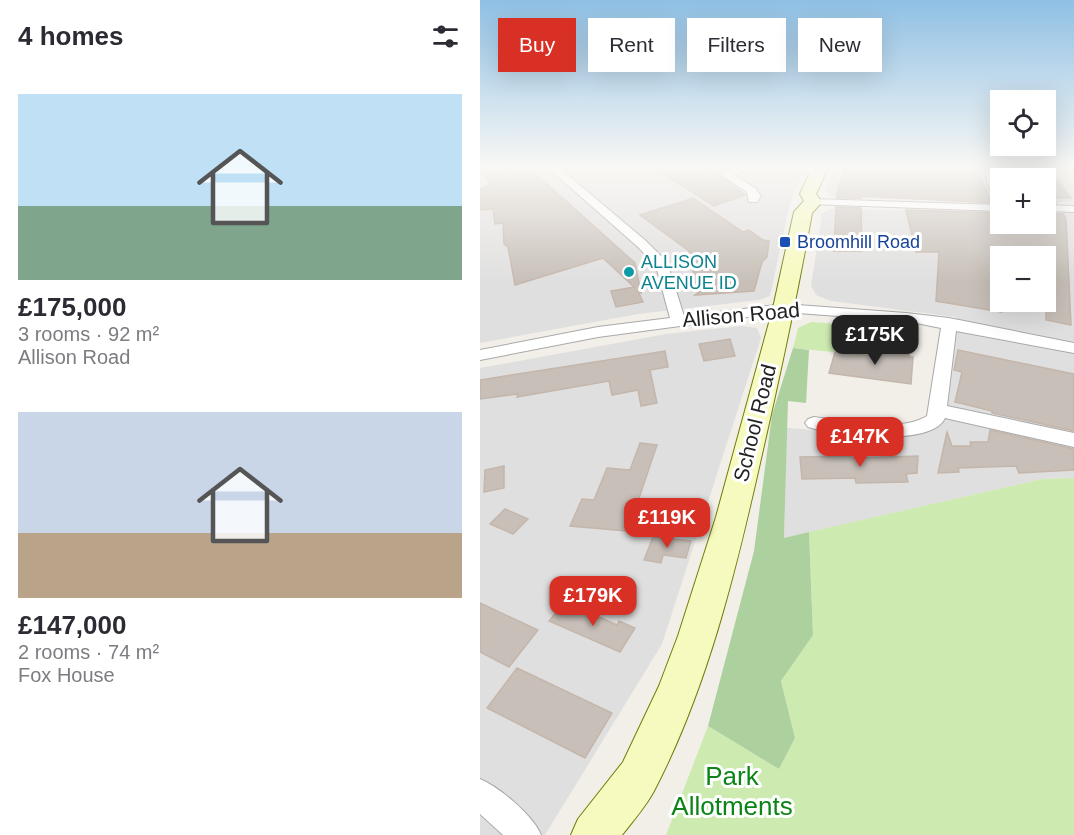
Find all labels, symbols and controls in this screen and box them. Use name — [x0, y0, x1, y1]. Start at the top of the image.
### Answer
chip: Buy — [498, 18, 576, 72]
chip: Rent — [588, 18, 675, 72]
chip: Filters — [687, 18, 786, 72]
chip: New — [798, 18, 882, 72]
icon: filters — [429, 20, 462, 53]
text: 4 homes — [18, 21, 124, 51]
map controls — [990, 90, 1056, 312]
button: locate — [990, 90, 1056, 156]
icon: home — [186, 133, 294, 241]
button: + — [990, 168, 1056, 234]
place label: Broomhill Road — [797, 232, 920, 252]
marker: Broomhill Road — [778, 235, 792, 249]
button: − — [990, 246, 1056, 312]
place label: ALLISON AVENUE ID — [641, 252, 737, 293]
marker: ALLISON AVENUE ID — [622, 265, 636, 279]
text: £175,000 — [18, 292, 126, 322]
street label: Allison Road — [681, 298, 801, 331]
pin: £175K — [833, 315, 917, 366]
text: 3 rooms · 92 m² — [18, 323, 159, 345]
text: £175K — [846, 323, 904, 345]
text: Allison Road — [18, 346, 130, 368]
street label: School Road — [729, 362, 780, 484]
pin: £147K — [818, 417, 902, 468]
text: £147K — [831, 425, 889, 447]
icon: home — [186, 451, 294, 559]
pin: £119K — [625, 498, 709, 549]
text: £119K — [638, 506, 696, 528]
pin: £179K — [551, 576, 635, 627]
text: £179K — [564, 584, 622, 606]
text: £147,000 — [18, 610, 126, 640]
text: 2 rooms · 74 m² — [18, 641, 159, 663]
text: Fox House — [18, 664, 115, 686]
park label: Park Allotments — [671, 761, 793, 821]

